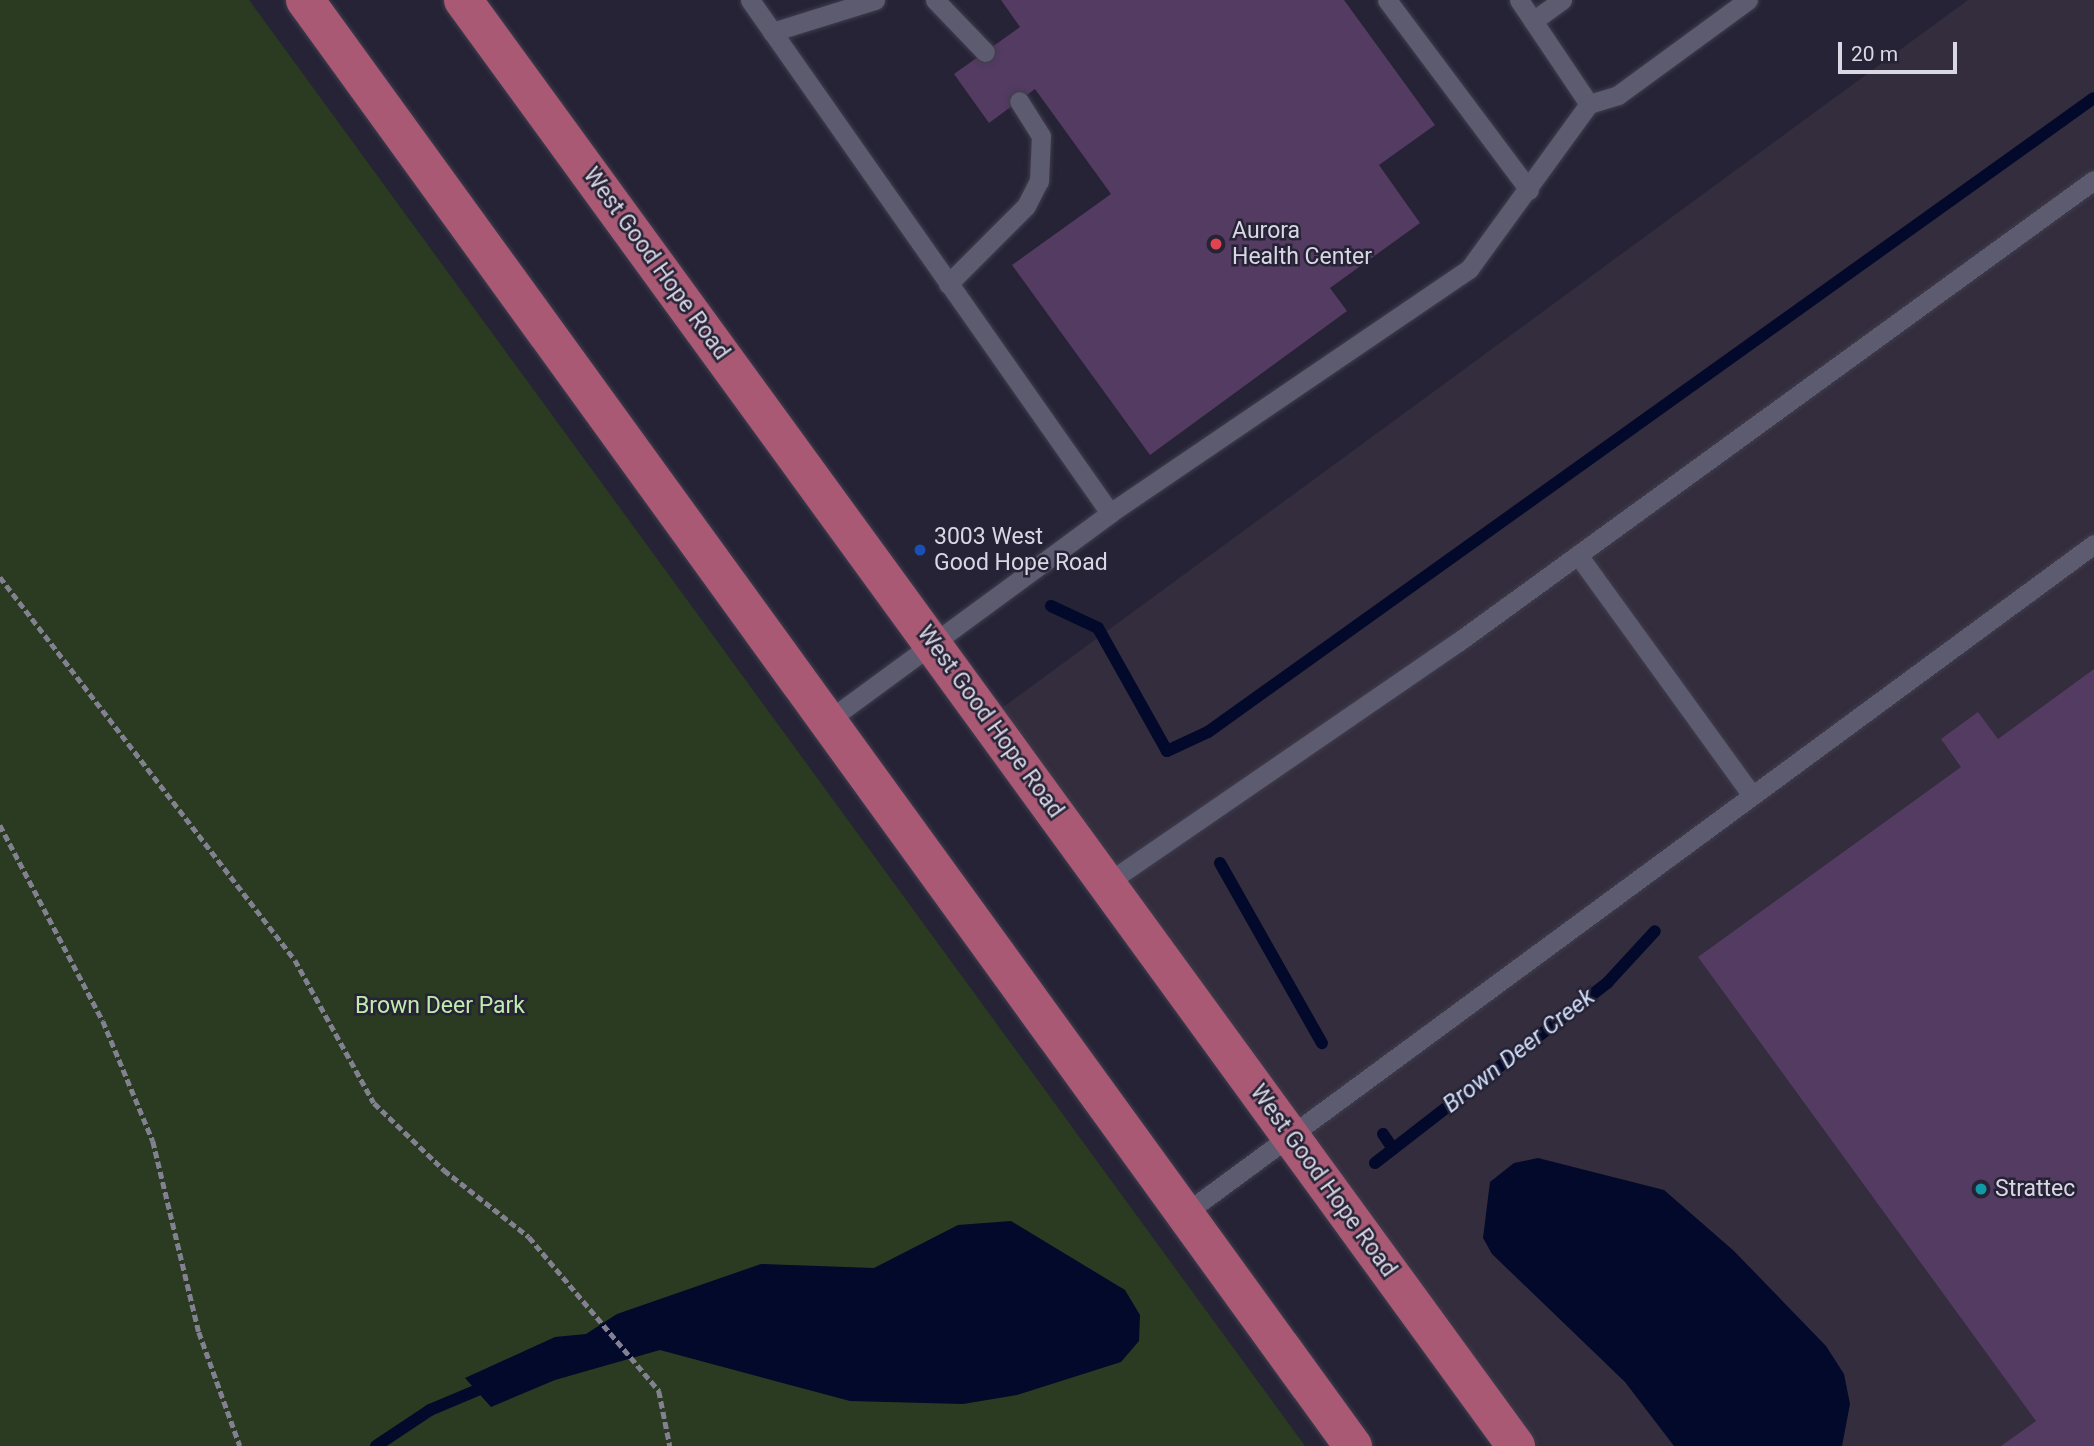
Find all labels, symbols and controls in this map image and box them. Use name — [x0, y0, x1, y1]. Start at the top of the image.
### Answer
scale bar — [1842, 28, 1961, 72]
text: 20 m — [1851, 42, 1898, 66]
street label: West Good Hope Road — [577, 162, 735, 366]
place label: Aurora Health Center — [1232, 217, 1372, 271]
marker: Aurora Health Center — [1206, 234, 1226, 254]
place label: 3003 West Good Hope Road — [934, 523, 1108, 577]
marker: 3003 West Good Hope Road — [912, 542, 928, 558]
street label: West Good Hope Road — [911, 620, 1069, 824]
water label: Brown Deer Creek — [1437, 983, 1601, 1119]
park label: Brown Deer Park — [355, 992, 525, 1020]
street label: West Good Hope Road — [1244, 1079, 1402, 1283]
place label: Strattec — [1995, 1175, 2075, 1203]
marker: Strattec — [1973, 1181, 1989, 1197]

